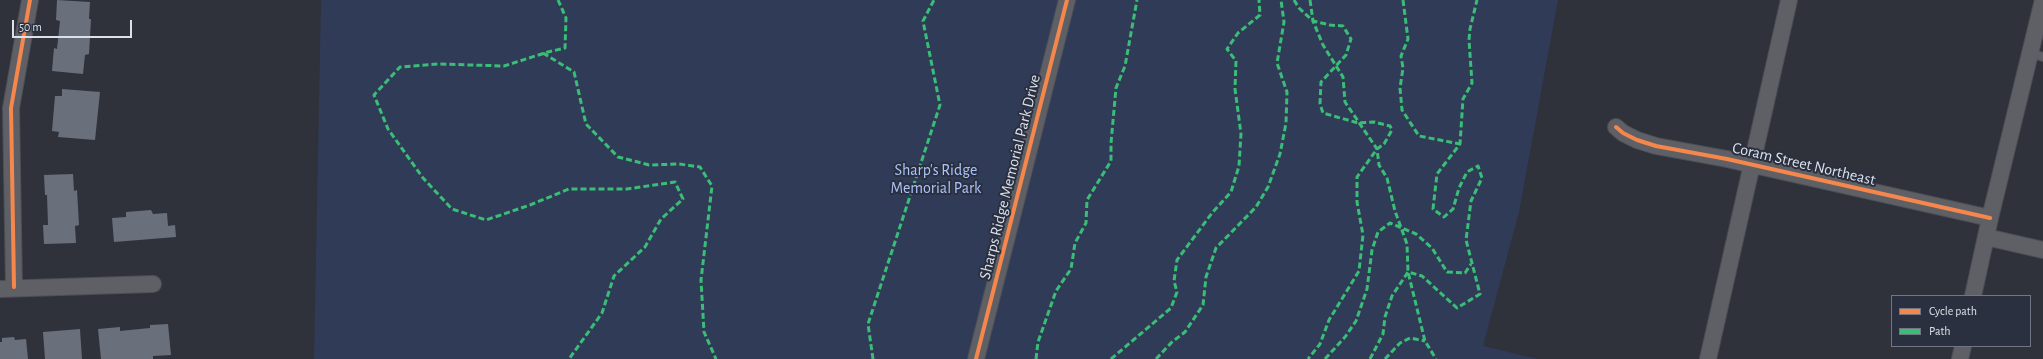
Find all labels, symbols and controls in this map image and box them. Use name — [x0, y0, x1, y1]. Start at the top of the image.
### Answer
scale bar — [14, 12, 134, 38]
text: 50 m — [19, 21, 42, 33]
street label: Sharps Ridge Memorial Park Drive — [975, 73, 1045, 281]
street label: Coram Street Northeast — [1731, 138, 1877, 190]
park label: Sharp's Ridge Memorial Park — [891, 160, 981, 198]
legend — [1891, 295, 2031, 347]
text: Cycle path — [1929, 305, 1977, 317]
text: Path — [1929, 325, 1951, 337]

